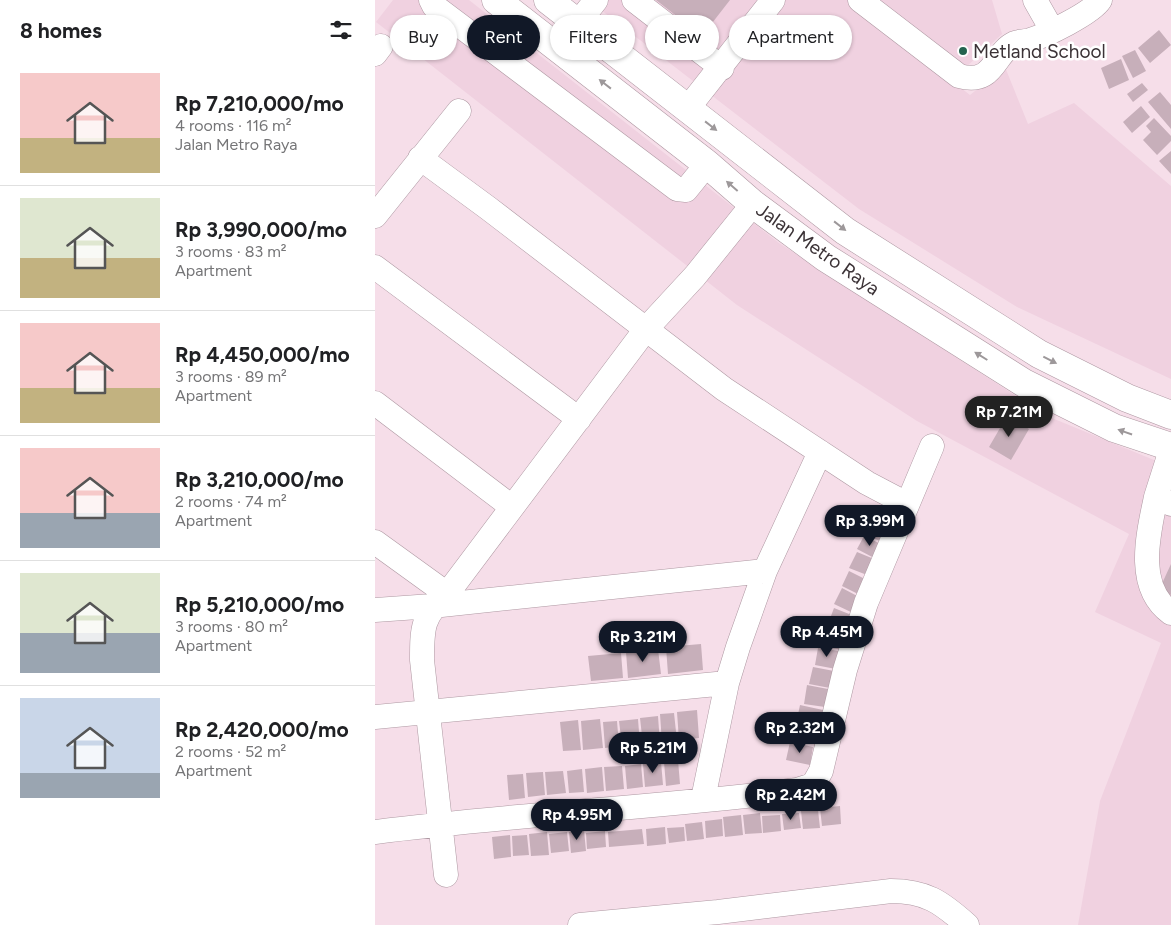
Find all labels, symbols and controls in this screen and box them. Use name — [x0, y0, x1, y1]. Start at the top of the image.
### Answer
chip: Buy — [390, 15, 457, 60]
chip: Rent — [467, 15, 540, 60]
chip: Filters — [550, 15, 635, 60]
chip: New — [645, 15, 719, 60]
chip: Apartment — [729, 15, 852, 60]
icon: filters — [327, 16, 355, 44]
text: 8 homes — [20, 18, 102, 43]
place label: Metland School — [973, 40, 1106, 63]
marker: Metland School — [957, 45, 969, 57]
one-way arrow — [599, 79, 612, 90]
text: Rp 7,210,000/mo — [175, 91, 344, 116]
icon: home — [60, 93, 120, 153]
text: 4 rooms · 116 m² — [175, 116, 292, 135]
one-way arrow — [705, 121, 718, 132]
text: Jalan Metro Raya — [175, 135, 297, 154]
one-way arrow — [725, 180, 738, 191]
street label: Jalan Metro Raya — [752, 198, 884, 300]
text: Rp 3,990,000/mo — [175, 217, 347, 242]
icon: home — [60, 218, 120, 278]
one-way arrow — [833, 221, 846, 231]
text: 3 rooms · 83 m² — [175, 242, 287, 261]
text: Apartment — [175, 261, 252, 280]
text: Rp 4,450,000/mo — [175, 342, 350, 367]
icon: home — [60, 343, 120, 403]
one-way arrow — [975, 351, 988, 361]
one-way arrow — [1043, 356, 1058, 364]
text: 3 rooms · 89 m² — [175, 367, 287, 386]
text: Apartment — [175, 386, 252, 405]
pin: Rp 7.21M — [957, 396, 1061, 438]
text: Rp 7.21M — [976, 402, 1042, 421]
one-way arrow — [1117, 427, 1132, 435]
text: Rp 3,210,000/mo — [175, 467, 344, 492]
icon: home — [60, 468, 120, 528]
text: 2 rooms · 74 m² — [175, 492, 287, 511]
pin: Rp 3.99M — [818, 504, 922, 547]
text: Apartment — [175, 511, 252, 530]
text: Rp 3.99M — [836, 511, 904, 530]
text: Rp 5,210,000/mo — [175, 592, 344, 617]
icon: home — [60, 593, 120, 653]
pin: Rp 4.45M — [775, 616, 879, 658]
text: 3 rooms · 80 m² — [175, 617, 288, 636]
pin: Rp 3.21M — [591, 620, 695, 663]
text: Rp 4.45M — [792, 622, 862, 641]
text: Rp 3.21M — [610, 627, 676, 646]
text: Apartment — [175, 636, 252, 655]
pin: Rp 2.32M — [748, 712, 852, 754]
text: Rp 2,420,000/mo — [175, 717, 349, 742]
icon: home — [60, 718, 120, 778]
text: Rp 2.32M — [766, 718, 834, 737]
pin: Rp 5.21M — [601, 732, 705, 774]
text: Rp 5.21M — [620, 738, 686, 757]
text: 2 rooms · 52 m² — [175, 742, 286, 761]
text: Apartment — [175, 761, 252, 780]
pin: Rp 2.42M — [739, 778, 843, 821]
text: Rp 2.42M — [756, 785, 826, 804]
pin: Rp 4.95M — [525, 798, 629, 841]
text: Rp 4.95M — [542, 805, 612, 824]

